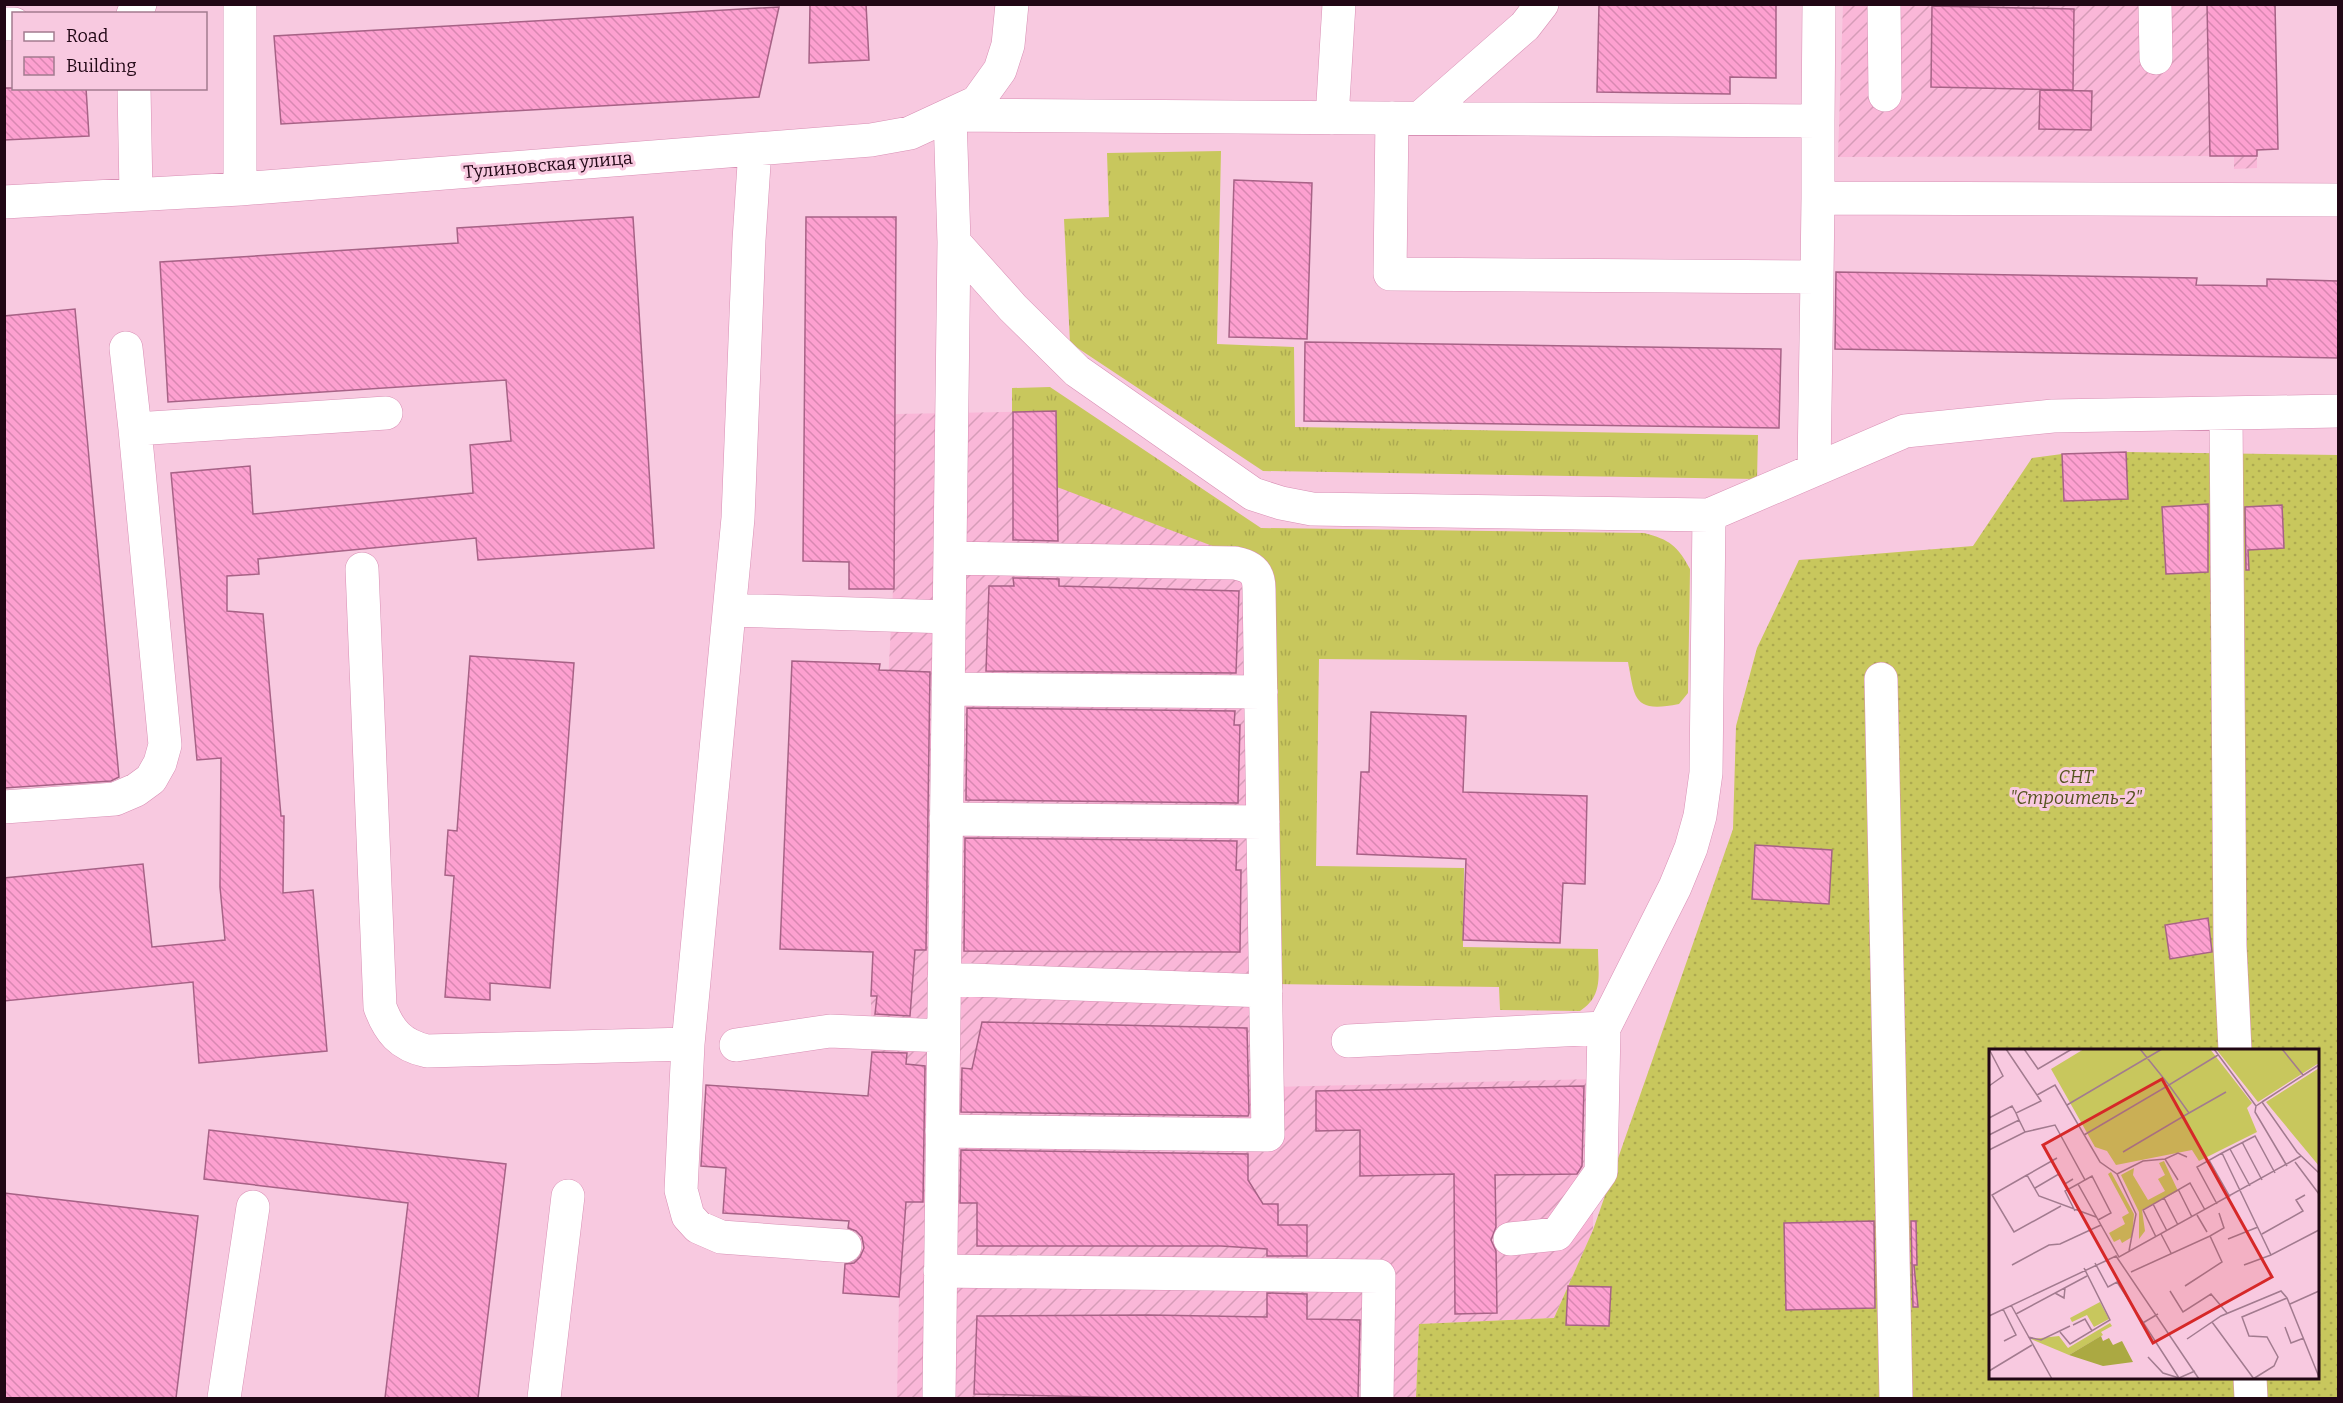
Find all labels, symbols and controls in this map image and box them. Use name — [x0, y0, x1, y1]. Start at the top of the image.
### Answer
legend — [12, 12, 207, 90]
text: Road — [66, 25, 109, 47]
text: Building — [66, 55, 137, 77]
street label: Тулиновская улица — [463, 147, 634, 183]
park label: СНТ "Строитель-2" — [2010, 766, 2142, 809]
inset map — [1989, 1049, 2319, 1379]

